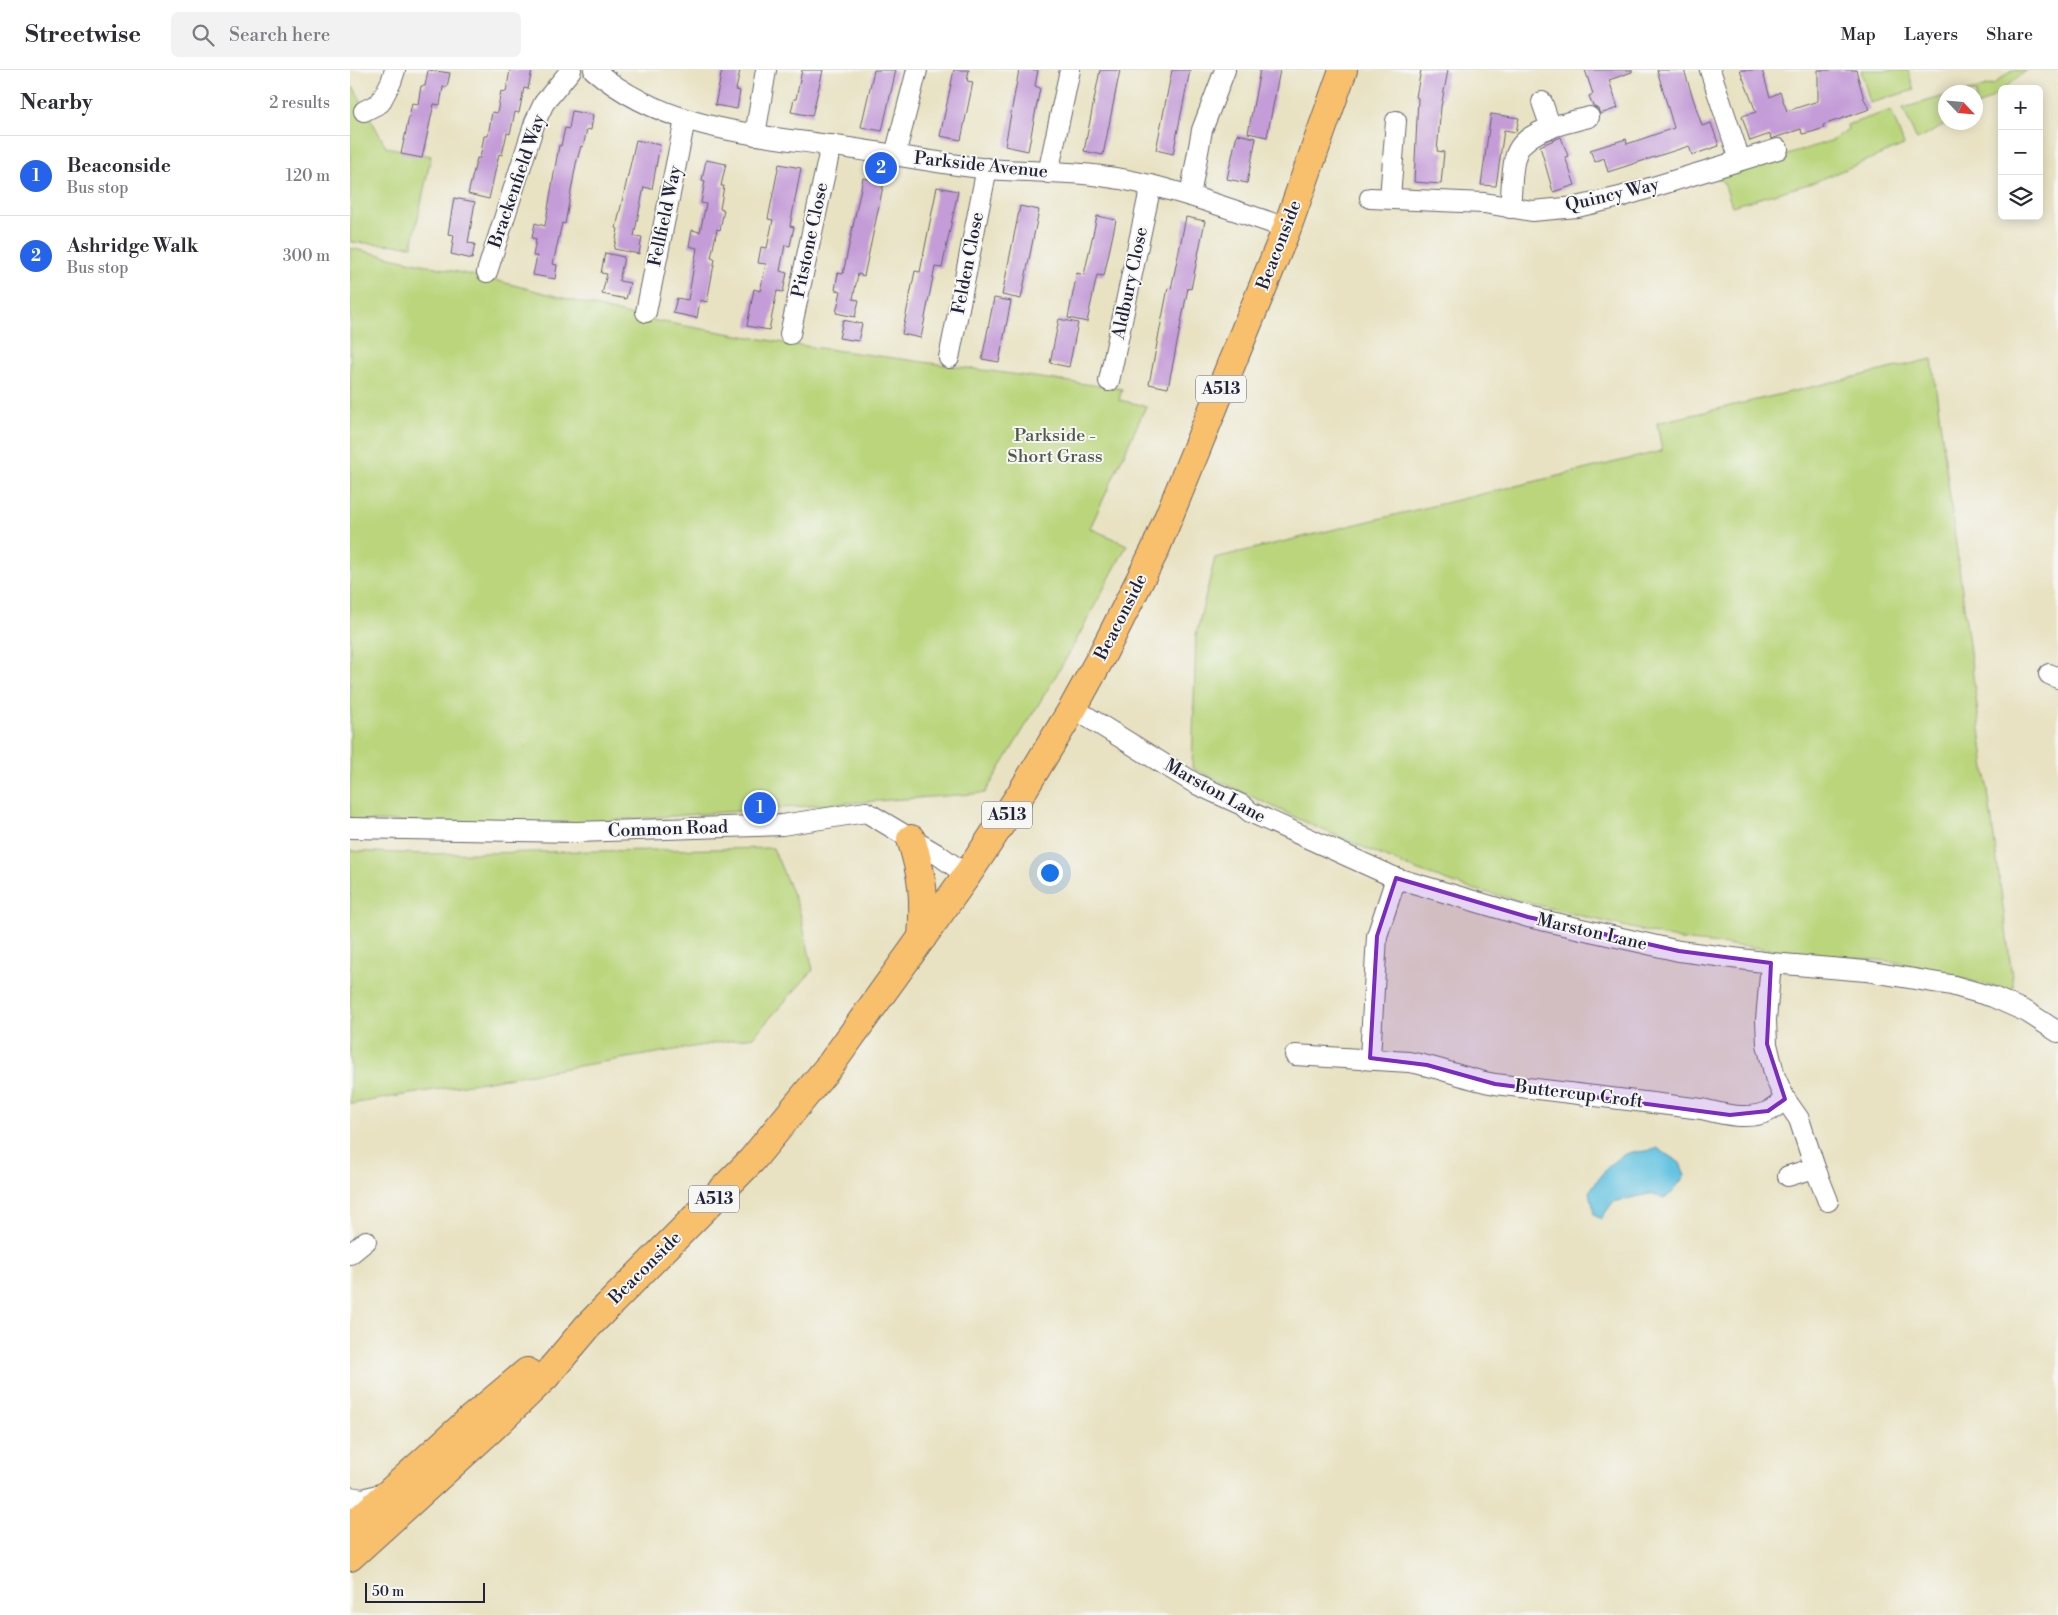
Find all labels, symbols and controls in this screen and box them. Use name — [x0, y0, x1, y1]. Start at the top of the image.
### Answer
search box — [171, 12, 521, 57]
text: Streetwise — [25, 20, 141, 50]
icon: search — [189, 21, 217, 49]
text: Search here — [229, 23, 330, 47]
text: Map — [1841, 23, 1876, 46]
text: Layers — [1904, 23, 1958, 46]
text: Share — [1986, 23, 2033, 46]
north arrow — [1938, 85, 1983, 130]
map controls — [1998, 85, 2043, 220]
button: + — [1998, 85, 2043, 130]
text: Nearby — [20, 90, 93, 116]
text: 2 results — [269, 93, 330, 113]
street label: Brackenfield Way — [483, 111, 551, 252]
button: − — [1998, 130, 2043, 175]
street label: Parkside Avenue — [913, 147, 1049, 183]
pin: 2 — [865, 149, 897, 187]
text: Beaconside — [67, 154, 171, 178]
street label: Fellfield Way — [643, 163, 687, 269]
text: 1 — [32, 166, 40, 186]
text: 120 m — [286, 166, 330, 186]
street label: Quincy Way — [1563, 173, 1661, 217]
button: layers — [1998, 175, 2043, 220]
text: Bus stop — [67, 178, 129, 198]
street label: Pitstone Close — [787, 180, 833, 300]
street label: Beaconside — [1251, 197, 1307, 294]
street label: Felden Close — [947, 210, 989, 316]
street label: Aldbury Close — [1107, 225, 1153, 342]
text: Ashridge Walk — [67, 234, 199, 258]
text: 2 — [31, 246, 41, 266]
text: 300 m — [283, 246, 330, 266]
text: Bus stop — [67, 258, 129, 278]
road number: A513 — [1196, 376, 1246, 402]
park label: Parkside - Short Grass — [1007, 424, 1103, 468]
street label: Beaconside — [1089, 570, 1153, 665]
street label: Marston Lane — [1160, 754, 1270, 828]
pin: 1 — [744, 789, 776, 827]
road number: A513 — [982, 802, 1032, 828]
street label: Common Road — [607, 815, 729, 843]
your location — [1037, 860, 1063, 886]
street label: Marston Lane — [1535, 908, 1649, 956]
street label: Buttercup Croft — [1513, 1075, 1645, 1113]
road number: A513 — [689, 1186, 739, 1212]
street label: Beaconside — [603, 1227, 686, 1310]
scale bar — [365, 1580, 485, 1603]
text: 50 m — [372, 1583, 404, 1601]

